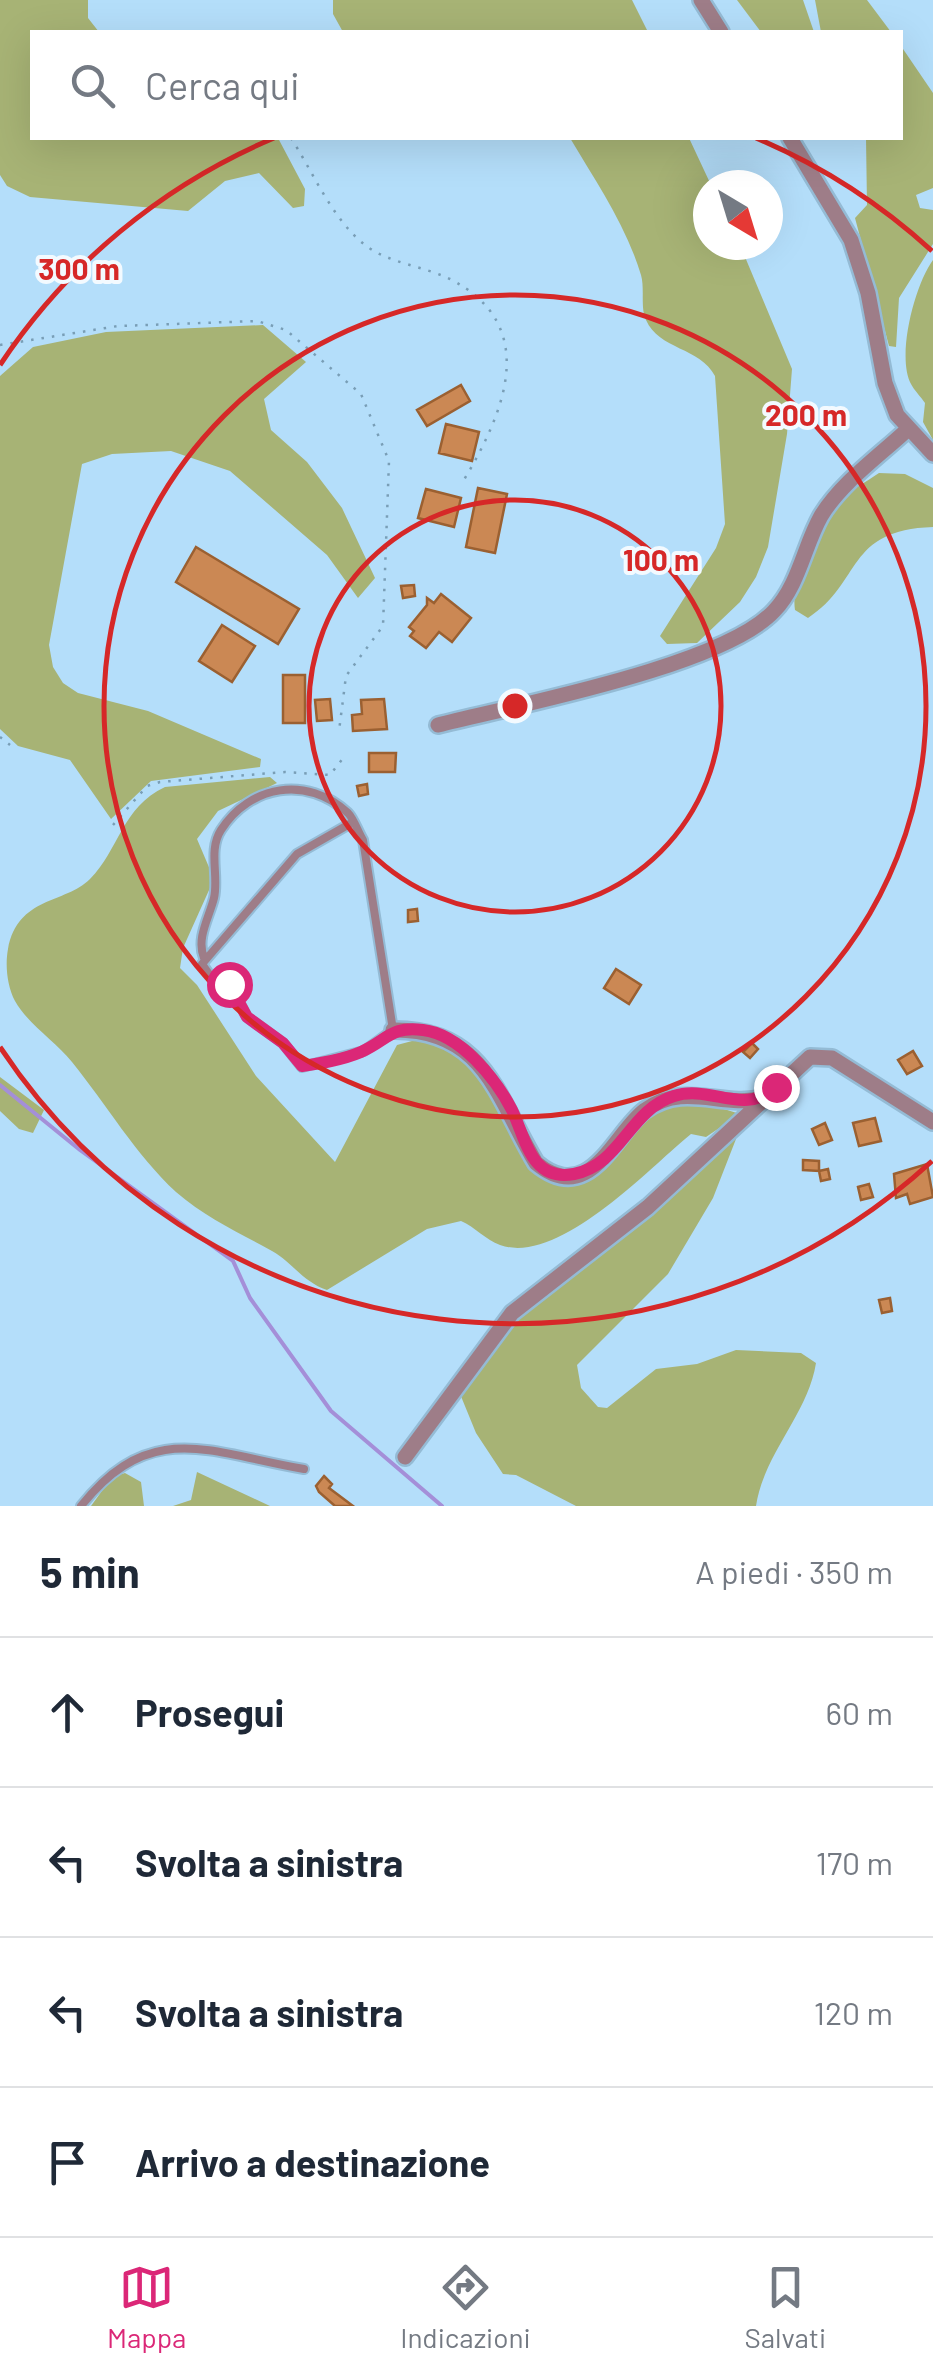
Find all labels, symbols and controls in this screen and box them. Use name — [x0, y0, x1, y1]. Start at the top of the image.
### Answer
search box — [30, 30, 903, 140]
icon: search — [65, 58, 120, 113]
text: Cerca qui — [145, 62, 300, 108]
north arrow — [693, 170, 783, 260]
text: 300 m — [38, 250, 120, 286]
text: 200 m — [765, 396, 847, 432]
text: 100 m — [623, 541, 699, 577]
centre of rings — [497, 688, 533, 724]
route start — [207, 962, 253, 1008]
route end — [754, 1065, 800, 1111]
text: 5 min — [40, 1546, 140, 1596]
text: A piedi · 350 m — [695, 1552, 893, 1590]
icon: ahead — [40, 1685, 95, 1740]
text: Prosegui — [135, 1689, 284, 1735]
text: 60 m — [826, 1693, 893, 1731]
icon: left — [40, 1835, 95, 1890]
text: Svolta a sinistra — [135, 1839, 403, 1885]
text: 170 m — [816, 1843, 893, 1881]
icon: left — [40, 1985, 95, 2040]
text: Svolta a sinistra — [135, 1989, 403, 2035]
text: 120 m — [814, 1993, 893, 2031]
icon: arrive — [40, 2135, 95, 2190]
text: Arrivo a destinazione — [135, 2139, 490, 2185]
tab: Mappa — [107, 2260, 186, 2354]
tab: Indicazioni — [400, 2260, 531, 2354]
tab: Salvati — [745, 2260, 826, 2354]

